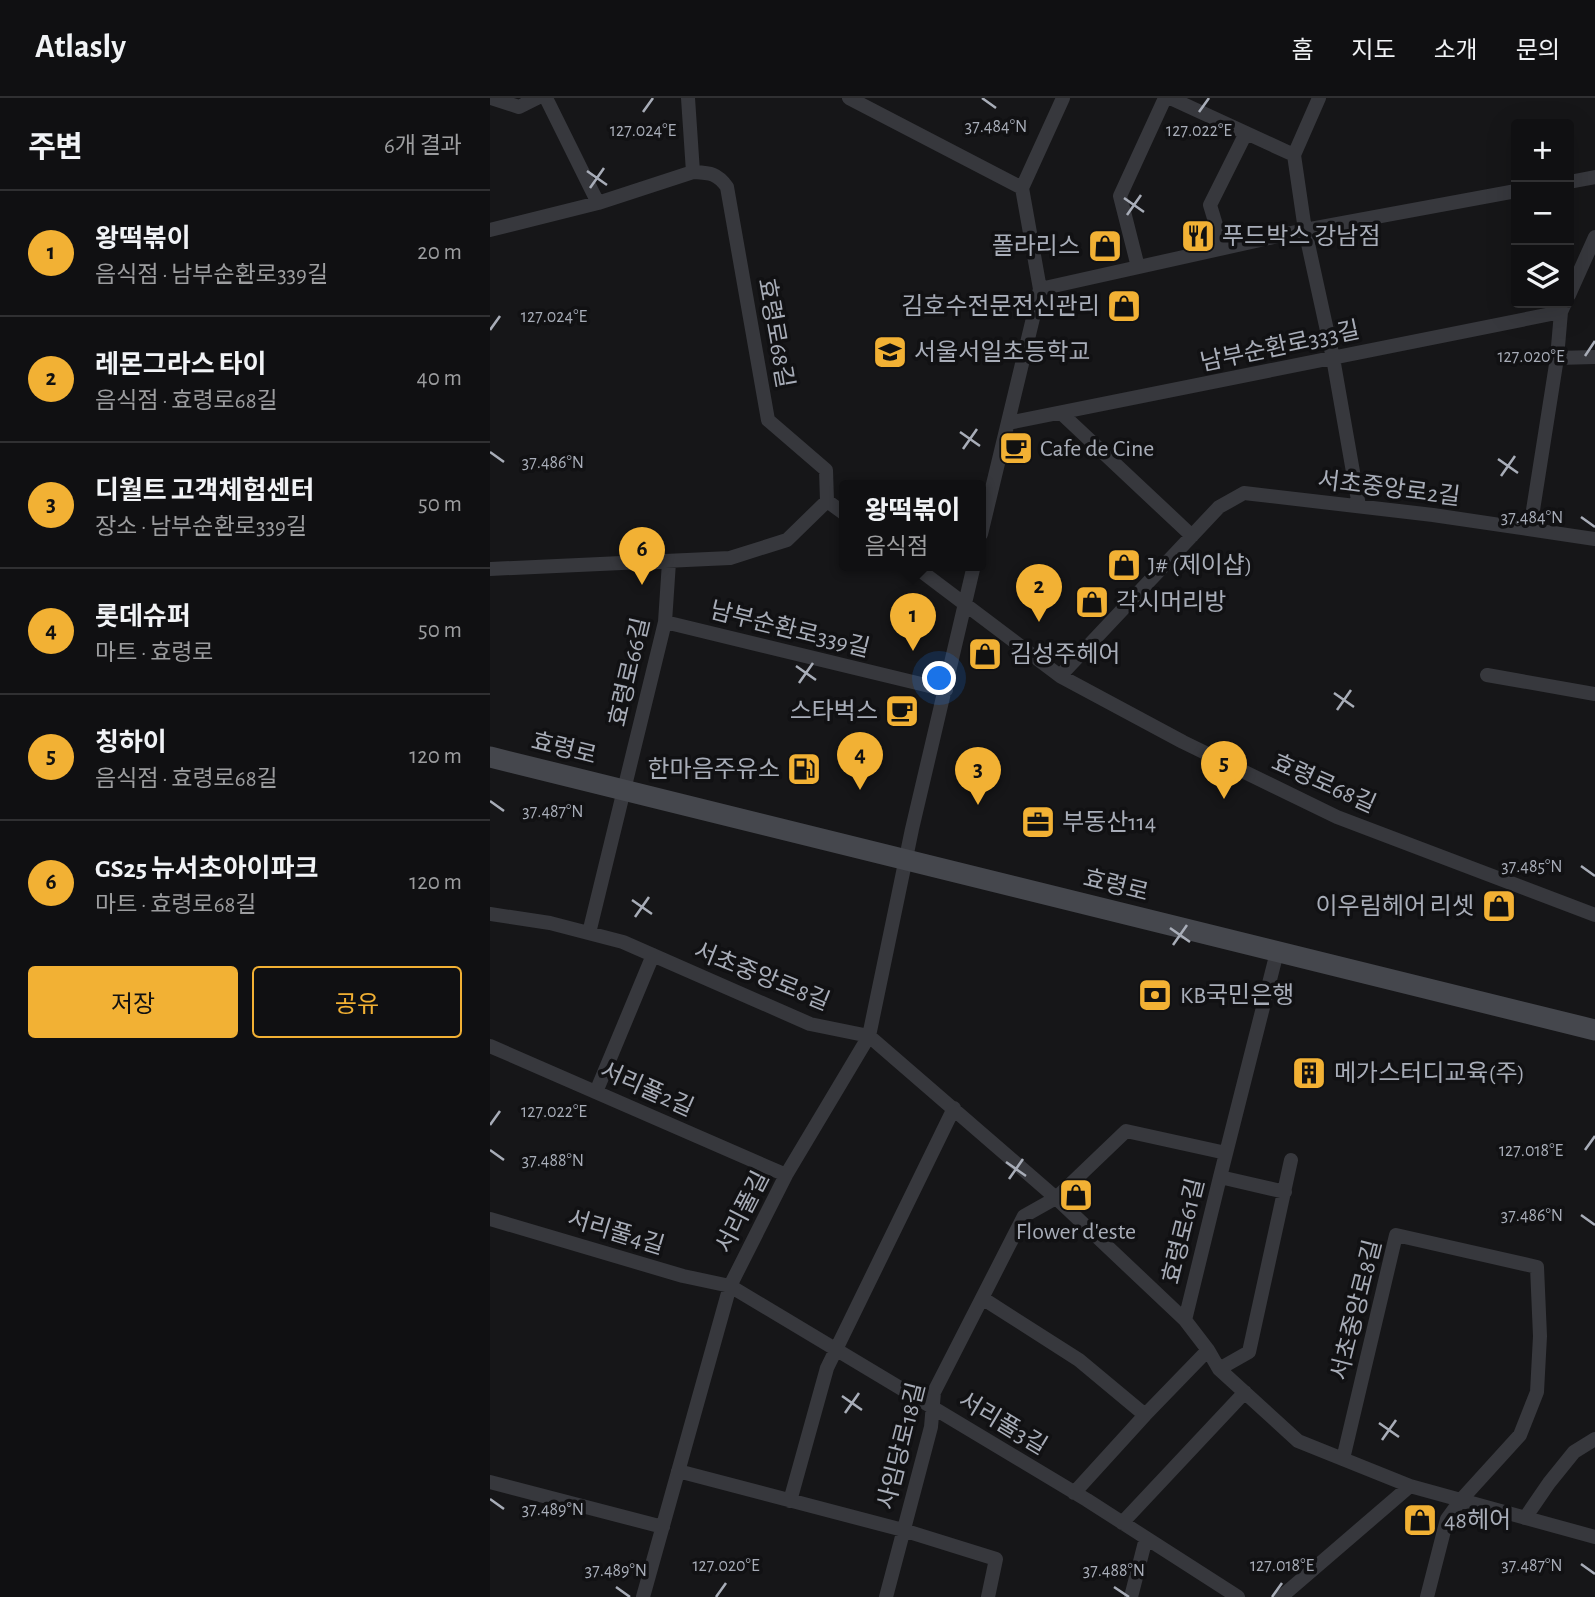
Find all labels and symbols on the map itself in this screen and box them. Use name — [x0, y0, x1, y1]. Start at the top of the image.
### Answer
text: 37.484°N — [965, 118, 1027, 136]
text: 127.024°E — [610, 122, 676, 140]
text: 127.022°E — [1166, 122, 1232, 140]
restaurant icon: 푸드박스 강남점 — [1179, 217, 1217, 255]
place label: 푸드박스 강남점 — [1222, 223, 1381, 249]
shop icon: 폴라리스 — [1086, 227, 1124, 265]
place label: 폴라리스 — [992, 234, 1080, 259]
street label: 효령로68길 — [754, 276, 797, 390]
shop icon: 김호수전문전신관리 — [1105, 287, 1143, 325]
place label: 김호수전문전신관리 — [901, 294, 1100, 319]
text: 127.024°E — [521, 308, 587, 326]
street label: 남부순환로333길 — [1198, 317, 1362, 376]
school or university icon: 서울서일초등학교 — [871, 333, 909, 371]
place label: 서울서일초등학교 — [914, 339, 1091, 365]
text: 127.020°E — [1497, 348, 1565, 366]
cafe icon: Cafe de Cine — [997, 429, 1035, 467]
place label: Cafe de Cine — [1040, 437, 1154, 461]
text: 37.486°N — [522, 454, 584, 472]
street label: 서초중앙로2길 — [1316, 466, 1462, 510]
text: 37.484°N — [1501, 509, 1563, 527]
pin: 6 — [619, 527, 665, 585]
shop icon: J# (제이샵) — [1105, 546, 1143, 584]
place label: J# (제이샵) — [1148, 553, 1252, 578]
pin: 2 — [1016, 564, 1062, 622]
shop icon: 각시머리방 — [1073, 583, 1111, 621]
place label: 각시머리방 — [1116, 589, 1226, 615]
pin: 1 — [890, 593, 936, 651]
street label: 남부순환로339길 — [708, 598, 872, 661]
street label: 효령로66길 — [605, 615, 654, 729]
shop icon: 김성주헤어 — [966, 635, 1004, 673]
place label: 김성주헤어 — [1010, 642, 1120, 667]
your location — [922, 661, 956, 695]
cafe icon: 스타벅스 — [883, 692, 921, 730]
place label: 스타벅스 — [790, 699, 878, 724]
street label: 효령로 — [529, 728, 599, 769]
pin: 4 — [837, 732, 883, 790]
pin: 5 — [1201, 741, 1247, 799]
pin: 3 — [955, 747, 1001, 805]
street label: 효령로68길 — [1268, 749, 1380, 817]
fuel station icon: 한마음주유소 — [785, 750, 823, 788]
place label: 한마음주유소 — [648, 757, 780, 782]
text: 37.487°N — [522, 803, 584, 821]
office icon: 부동산114 — [1019, 803, 1057, 841]
place label: 부동산114 — [1062, 810, 1156, 835]
text: 37.485°N — [1501, 858, 1563, 876]
street label: 효령로 — [1081, 865, 1151, 906]
shop icon: 이우림헤어 리셋 — [1480, 887, 1518, 925]
place label: 이우림헤어 리셋 — [1315, 894, 1474, 919]
street label: 서초중앙로8길 — [690, 937, 834, 1015]
bank icon: KB국민은행 — [1136, 976, 1174, 1014]
place label: KB국민은행 — [1180, 983, 1294, 1008]
building icon: 메가스터디교육(주) — [1290, 1054, 1328, 1092]
street label: 서리풀2길 — [596, 1058, 697, 1121]
place label: 메가스터디교육(주) — [1334, 1061, 1525, 1086]
text: 127.022°E — [521, 1103, 587, 1121]
text: 127.018°E — [1499, 1142, 1563, 1160]
text: 37.488°N — [522, 1152, 584, 1170]
street label: 서리풀길 — [711, 1167, 774, 1257]
shop icon: Flower d'este — [1057, 1176, 1095, 1214]
street label: 효령로61길 — [1158, 1176, 1209, 1286]
street label: 서리풀4길 — [564, 1206, 667, 1259]
text: 37.486°N — [1501, 1207, 1563, 1225]
place label: Flower d'este — [1016, 1220, 1136, 1244]
street label: 서초중앙로8길 — [1326, 1237, 1386, 1383]
street label: 사임당로18길 — [874, 1380, 929, 1512]
street label: 서리풀3길 — [954, 1387, 1051, 1459]
text: 37.489°N — [522, 1501, 584, 1519]
shop icon: 48헤어 — [1401, 1501, 1439, 1539]
place label: 48헤어 — [1444, 1508, 1511, 1533]
text: 127.020°E — [692, 1557, 760, 1575]
text: 127.018°E — [1250, 1557, 1314, 1575]
text: 37.487°N — [1501, 1557, 1563, 1575]
text: 37.489°N — [585, 1562, 647, 1580]
text: 37.488°N — [1083, 1562, 1145, 1580]

